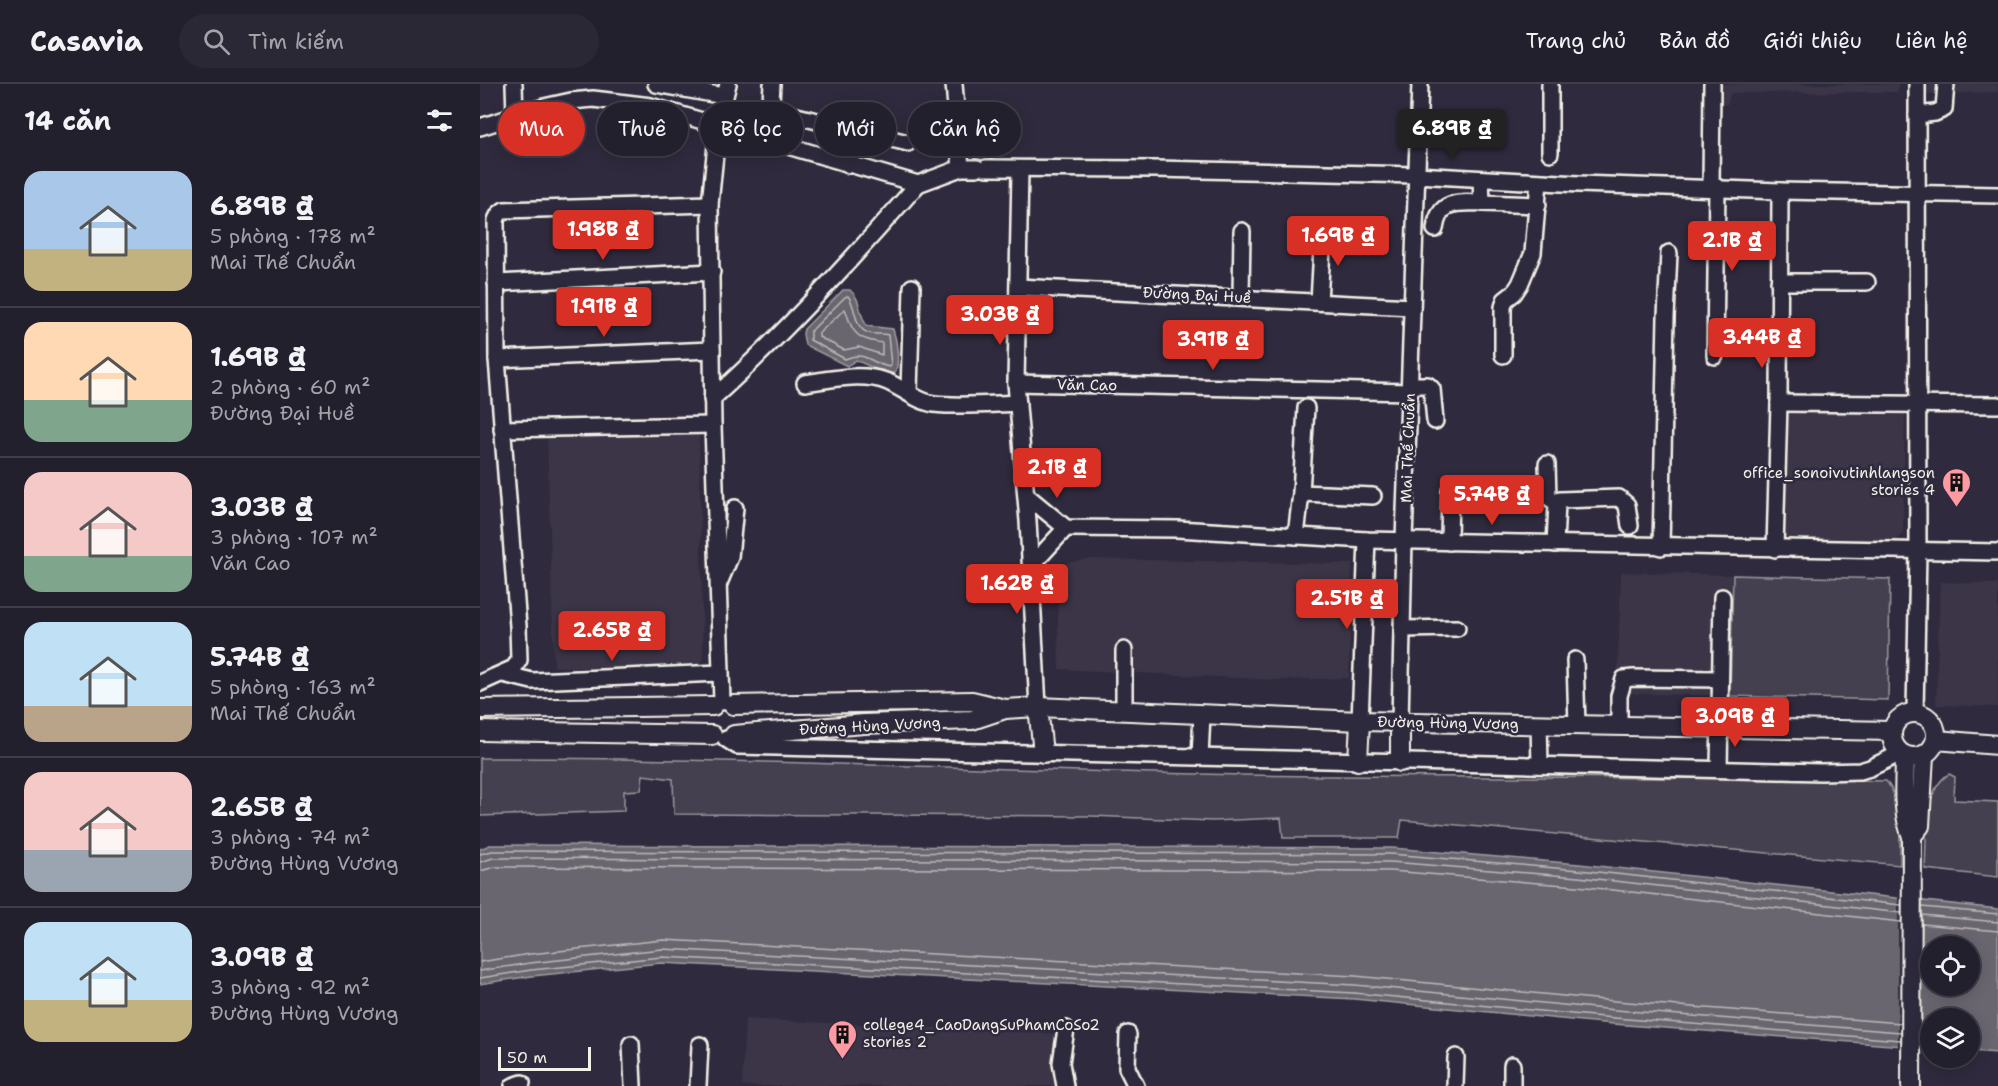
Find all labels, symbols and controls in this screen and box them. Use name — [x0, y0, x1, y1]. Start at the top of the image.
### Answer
search box — [179, 14, 599, 68]
text: Casavia — [30, 22, 143, 60]
icon: search — [200, 25, 233, 58]
text: Tìm kiếm — [248, 27, 344, 56]
text: Trang chủ — [1526, 27, 1626, 55]
text: Bản đồ — [1659, 27, 1730, 55]
text: Giới thiệu — [1763, 27, 1862, 55]
text: Liên hệ — [1895, 27, 1968, 55]
chip: Mua — [498, 102, 585, 156]
chip: Thuê — [597, 102, 688, 156]
chip: Bộ lọc — [700, 102, 803, 156]
chip: Mới — [815, 102, 896, 156]
chip: Căn hộ — [908, 102, 1021, 156]
text: 14 căn — [24, 103, 111, 138]
icon: filters — [423, 104, 456, 137]
pin: 6.89B ₫ — [1397, 109, 1507, 160]
text: 6.89B ₫ — [1412, 115, 1492, 141]
text: 6.89B ₫ — [210, 188, 314, 223]
icon: home — [72, 195, 144, 267]
pin: 1.98B ₫ — [548, 210, 658, 261]
text: 1.98B ₫ — [567, 216, 639, 242]
pin: 1.69B ₫ — [1283, 216, 1393, 267]
pin: 2.1B ₫ — [1683, 221, 1781, 272]
text: 1.69B ₫ — [1301, 222, 1375, 248]
text: 5 phòng · 178 m² — [210, 223, 376, 249]
text: 2.1B ₫ — [1702, 227, 1762, 253]
text: Mai Thế Chuẩn — [210, 249, 356, 275]
street label: Đường Đại Huề — [1142, 282, 1252, 308]
pin: 1.91B ₫ — [549, 287, 659, 338]
text: 1.91B ₫ — [570, 293, 638, 319]
pin: 3.03B ₫ — [945, 295, 1055, 346]
text: 3.03B ₫ — [960, 301, 1040, 327]
pin: 3.44B ₫ — [1707, 318, 1817, 369]
pin: 3.91B ₫ — [1158, 320, 1268, 371]
text: 3.44B ₫ — [1722, 324, 1802, 350]
text: 3.91B ₫ — [1177, 326, 1249, 352]
text: 1.69B ₫ — [210, 339, 306, 374]
icon: home — [72, 346, 144, 418]
text: 2 phòng · 60 m² — [210, 374, 370, 400]
street label: Văn Cao — [1057, 374, 1117, 396]
street label: Mai Thế Chuẩn — [1396, 393, 1420, 503]
text: Đường Đại Huề — [210, 400, 355, 426]
pin: 2.1B ₫ — [1008, 448, 1106, 499]
text: 2.1B ₫ — [1027, 454, 1087, 480]
place label: office_sonoivutinhlangson stories 4 — [1743, 463, 1935, 500]
building icon: office_sonoivutinhlangson stories 4 — [1940, 466, 1972, 508]
pin: 5.74B ₫ — [1437, 475, 1547, 526]
text: 5.74B ₫ — [1454, 481, 1530, 507]
text: 3.03B ₫ — [210, 489, 313, 524]
icon: home — [72, 496, 144, 568]
text: 3 phòng · 107 m² — [210, 524, 378, 550]
text: Văn Cao — [210, 550, 291, 576]
pin: 1.62B ₫ — [962, 564, 1072, 615]
text: 1.62B ₫ — [980, 570, 1054, 596]
pin: 2.51B ₫ — [1292, 579, 1402, 630]
text: 2.51B ₫ — [1310, 585, 1384, 611]
pin: 2.65B ₫ — [557, 611, 667, 662]
text: 2.65B ₫ — [572, 617, 652, 643]
text: 5.74B ₫ — [210, 639, 309, 674]
icon: home — [72, 646, 144, 718]
text: 5 phòng · 163 m² — [210, 674, 376, 700]
pin: 3.09B ₫ — [1680, 697, 1790, 748]
text: Mai Thế Chuẩn — [210, 700, 356, 726]
text: 3.09B ₫ — [1695, 703, 1775, 729]
street label: Đường Hùng Vương — [799, 712, 941, 740]
street label: Đường Hùng Vương — [1377, 712, 1519, 734]
text: 2.65B ₫ — [210, 789, 313, 824]
icon: home — [72, 796, 144, 868]
text: 3 phòng · 74 m² — [210, 824, 370, 850]
text: Đường Hùng Vương — [210, 850, 399, 876]
map controls — [1920, 936, 1980, 1068]
button: locate — [1920, 936, 1980, 996]
text: 3.09B ₫ — [210, 939, 314, 974]
icon: home — [72, 946, 144, 1018]
text: 3 phòng · 92 m² — [210, 974, 370, 1000]
text: Đường Hùng Vương — [210, 1000, 399, 1026]
button: layers — [1920, 1008, 1980, 1068]
place label: college4_CaoDangSuPhamCoSo2 stories 2 — [863, 1015, 1100, 1052]
building icon: college4_CaoDangSuPhamCoSo2 stories 2 — [826, 1018, 858, 1060]
scale bar — [498, 1044, 591, 1072]
text: 50 m — [507, 1047, 547, 1068]

